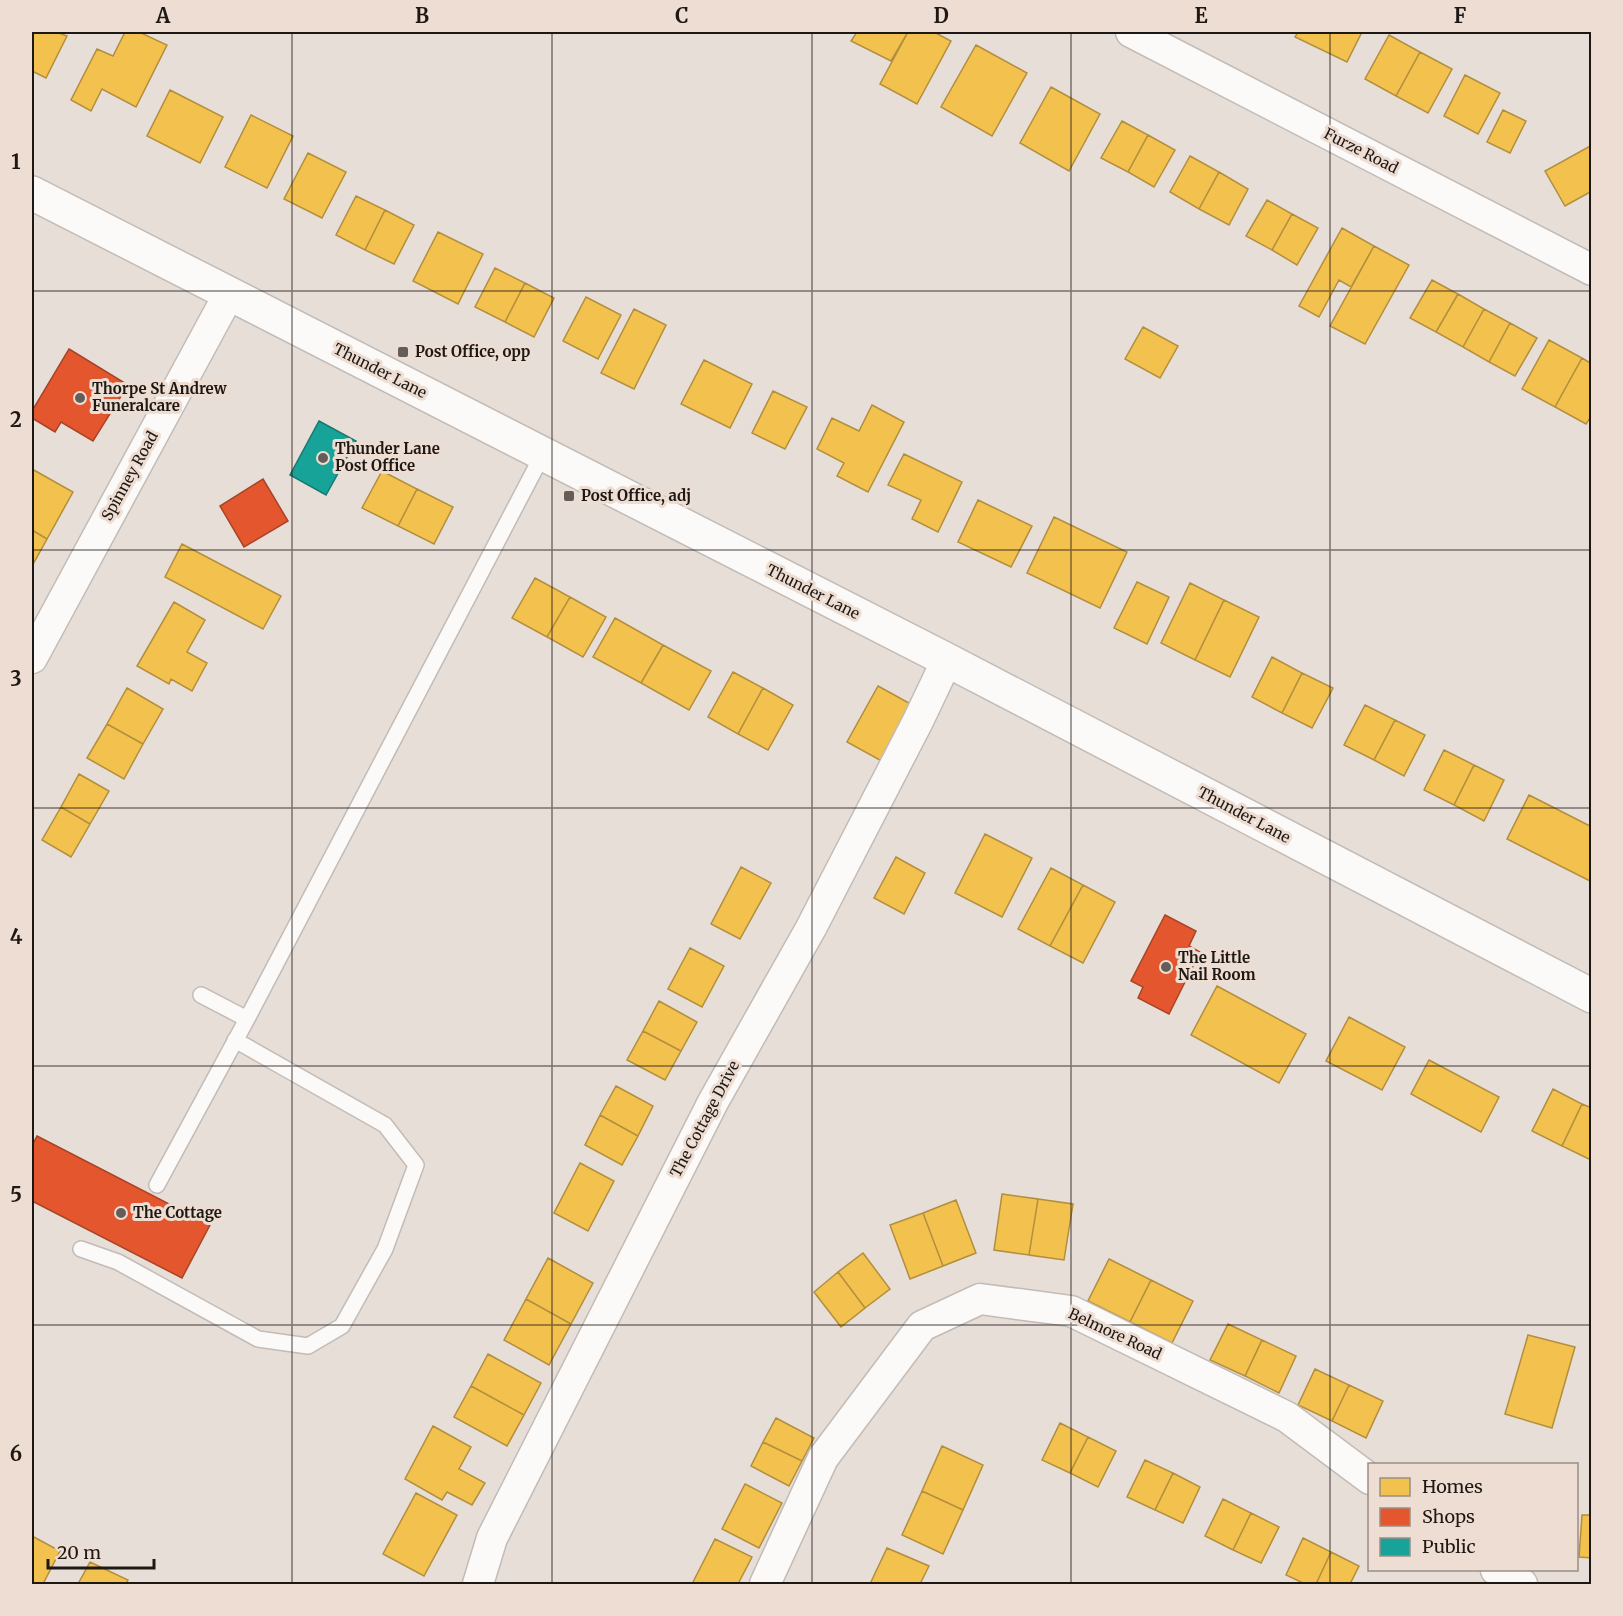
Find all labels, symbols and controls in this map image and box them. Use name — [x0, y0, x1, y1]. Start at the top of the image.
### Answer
text: A — [155, 3, 171, 28]
text: B — [415, 3, 429, 28]
text: C — [675, 3, 689, 28]
text: D — [933, 3, 949, 28]
text: E — [1194, 3, 1208, 28]
text: F — [1454, 3, 1467, 28]
street label: Furze Road — [1321, 124, 1402, 177]
text: 1 — [11, 149, 21, 174]
street label: Thunder Lane — [330, 339, 430, 402]
place label: Post Office, opp — [415, 342, 531, 362]
marker: Post Office, opp — [396, 345, 410, 359]
place label: Thorpe St Andrew Funeralcare — [92, 379, 228, 415]
marker: Thorpe St Andrew Funeralcare — [73, 391, 87, 405]
text: 2 — [10, 407, 22, 432]
street label: Spinney Road — [97, 428, 162, 524]
place label: Thunder Lane Post Office — [335, 439, 440, 475]
marker: Thunder Lane Post Office — [316, 451, 330, 465]
place label: Post Office, adj — [581, 486, 691, 506]
marker: Post Office, adj — [562, 489, 576, 503]
street label: Thunder Lane — [763, 560, 863, 623]
text: 3 — [10, 666, 22, 691]
street label: Thunder Lane — [1195, 782, 1294, 847]
text: 4 — [10, 924, 23, 949]
place label: The Little Nail Room — [1178, 948, 1256, 984]
marker: The Little Nail Room — [1159, 960, 1173, 974]
street label: The Cottage Drive — [666, 1057, 743, 1180]
text: 5 — [10, 1182, 22, 1207]
place label: The Cottage — [133, 1203, 222, 1222]
marker: The Cottage — [114, 1206, 128, 1220]
street label: Belmore Road — [1066, 1304, 1165, 1363]
text: 6 — [10, 1441, 22, 1466]
legend — [1368, 1463, 1578, 1571]
text: Homes — [1422, 1475, 1483, 1498]
text: Shops — [1422, 1505, 1475, 1528]
scale bar — [48, 1532, 154, 1570]
text: Public — [1422, 1535, 1476, 1558]
text: 20 m — [57, 1541, 101, 1564]

